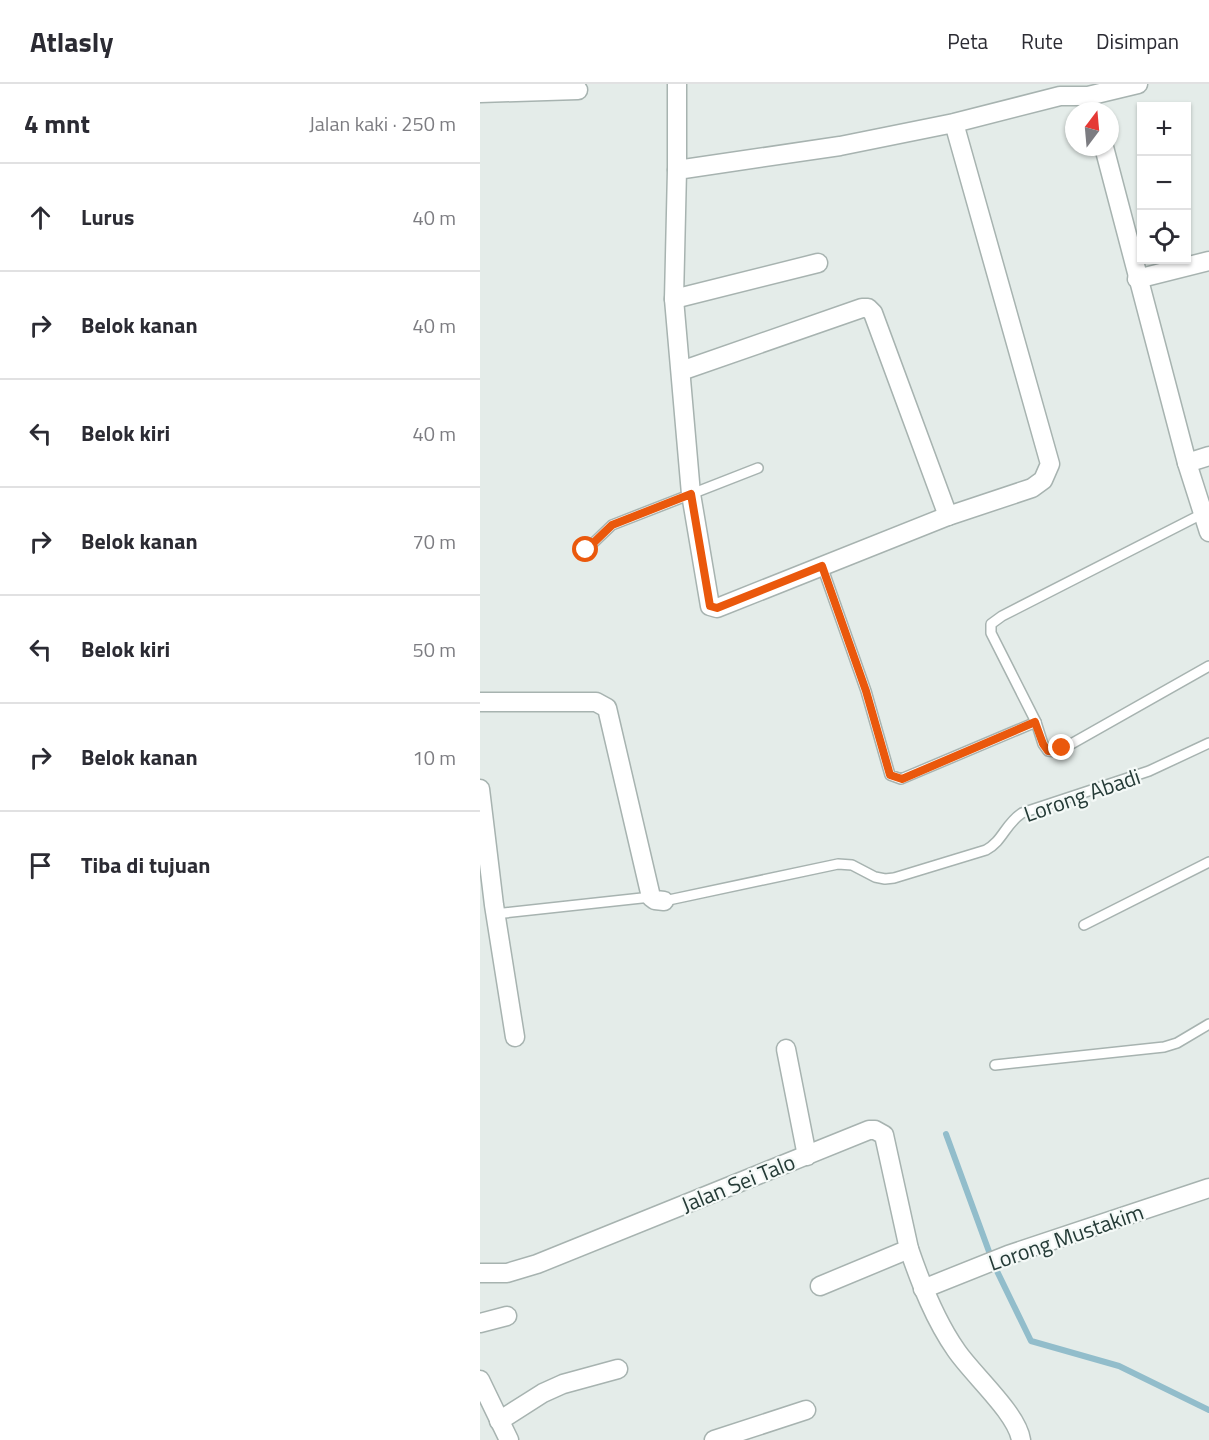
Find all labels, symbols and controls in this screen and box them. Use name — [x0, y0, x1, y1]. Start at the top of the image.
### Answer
text: Atlasly — [30, 20, 113, 63]
text: Peta — [947, 25, 988, 57]
text: Rute — [1021, 25, 1063, 57]
text: Disimpan — [1096, 25, 1179, 57]
north arrow — [1065, 102, 1119, 156]
map controls — [1137, 102, 1191, 264]
button: + — [1137, 102, 1191, 156]
text: 4 mnt — [24, 104, 90, 143]
text: Jalan kaki · 250 m — [309, 108, 456, 139]
button: − — [1137, 156, 1191, 210]
text: Lurus — [81, 200, 134, 234]
icon: ahead — [24, 201, 57, 234]
text: 40 m — [412, 202, 456, 233]
button: locate — [1137, 210, 1191, 264]
text: Belok kanan — [81, 308, 198, 342]
icon: right — [24, 309, 57, 342]
text: 40 m — [412, 310, 456, 341]
text: Belok kiri — [81, 416, 170, 450]
icon: left — [24, 417, 57, 450]
text: 40 m — [412, 418, 456, 449]
text: Belok kanan — [81, 524, 198, 558]
icon: right — [24, 525, 57, 558]
text: 70 m — [412, 526, 456, 557]
route start — [572, 536, 598, 562]
text: Belok kiri — [81, 632, 170, 666]
icon: left — [24, 633, 57, 666]
text: 50 m — [412, 634, 456, 665]
route end — [1048, 734, 1074, 760]
text: Belok kanan — [81, 740, 198, 774]
icon: right — [24, 741, 57, 774]
text: 10 m — [412, 742, 456, 773]
street label: Lorong Abadi — [1019, 759, 1145, 831]
text: Tiba di tujuan — [81, 848, 210, 882]
icon: arrive — [24, 849, 57, 882]
street label: Jalan Sei Talo — [676, 1145, 800, 1221]
street label: Lorong Mustakim — [984, 1195, 1148, 1279]

